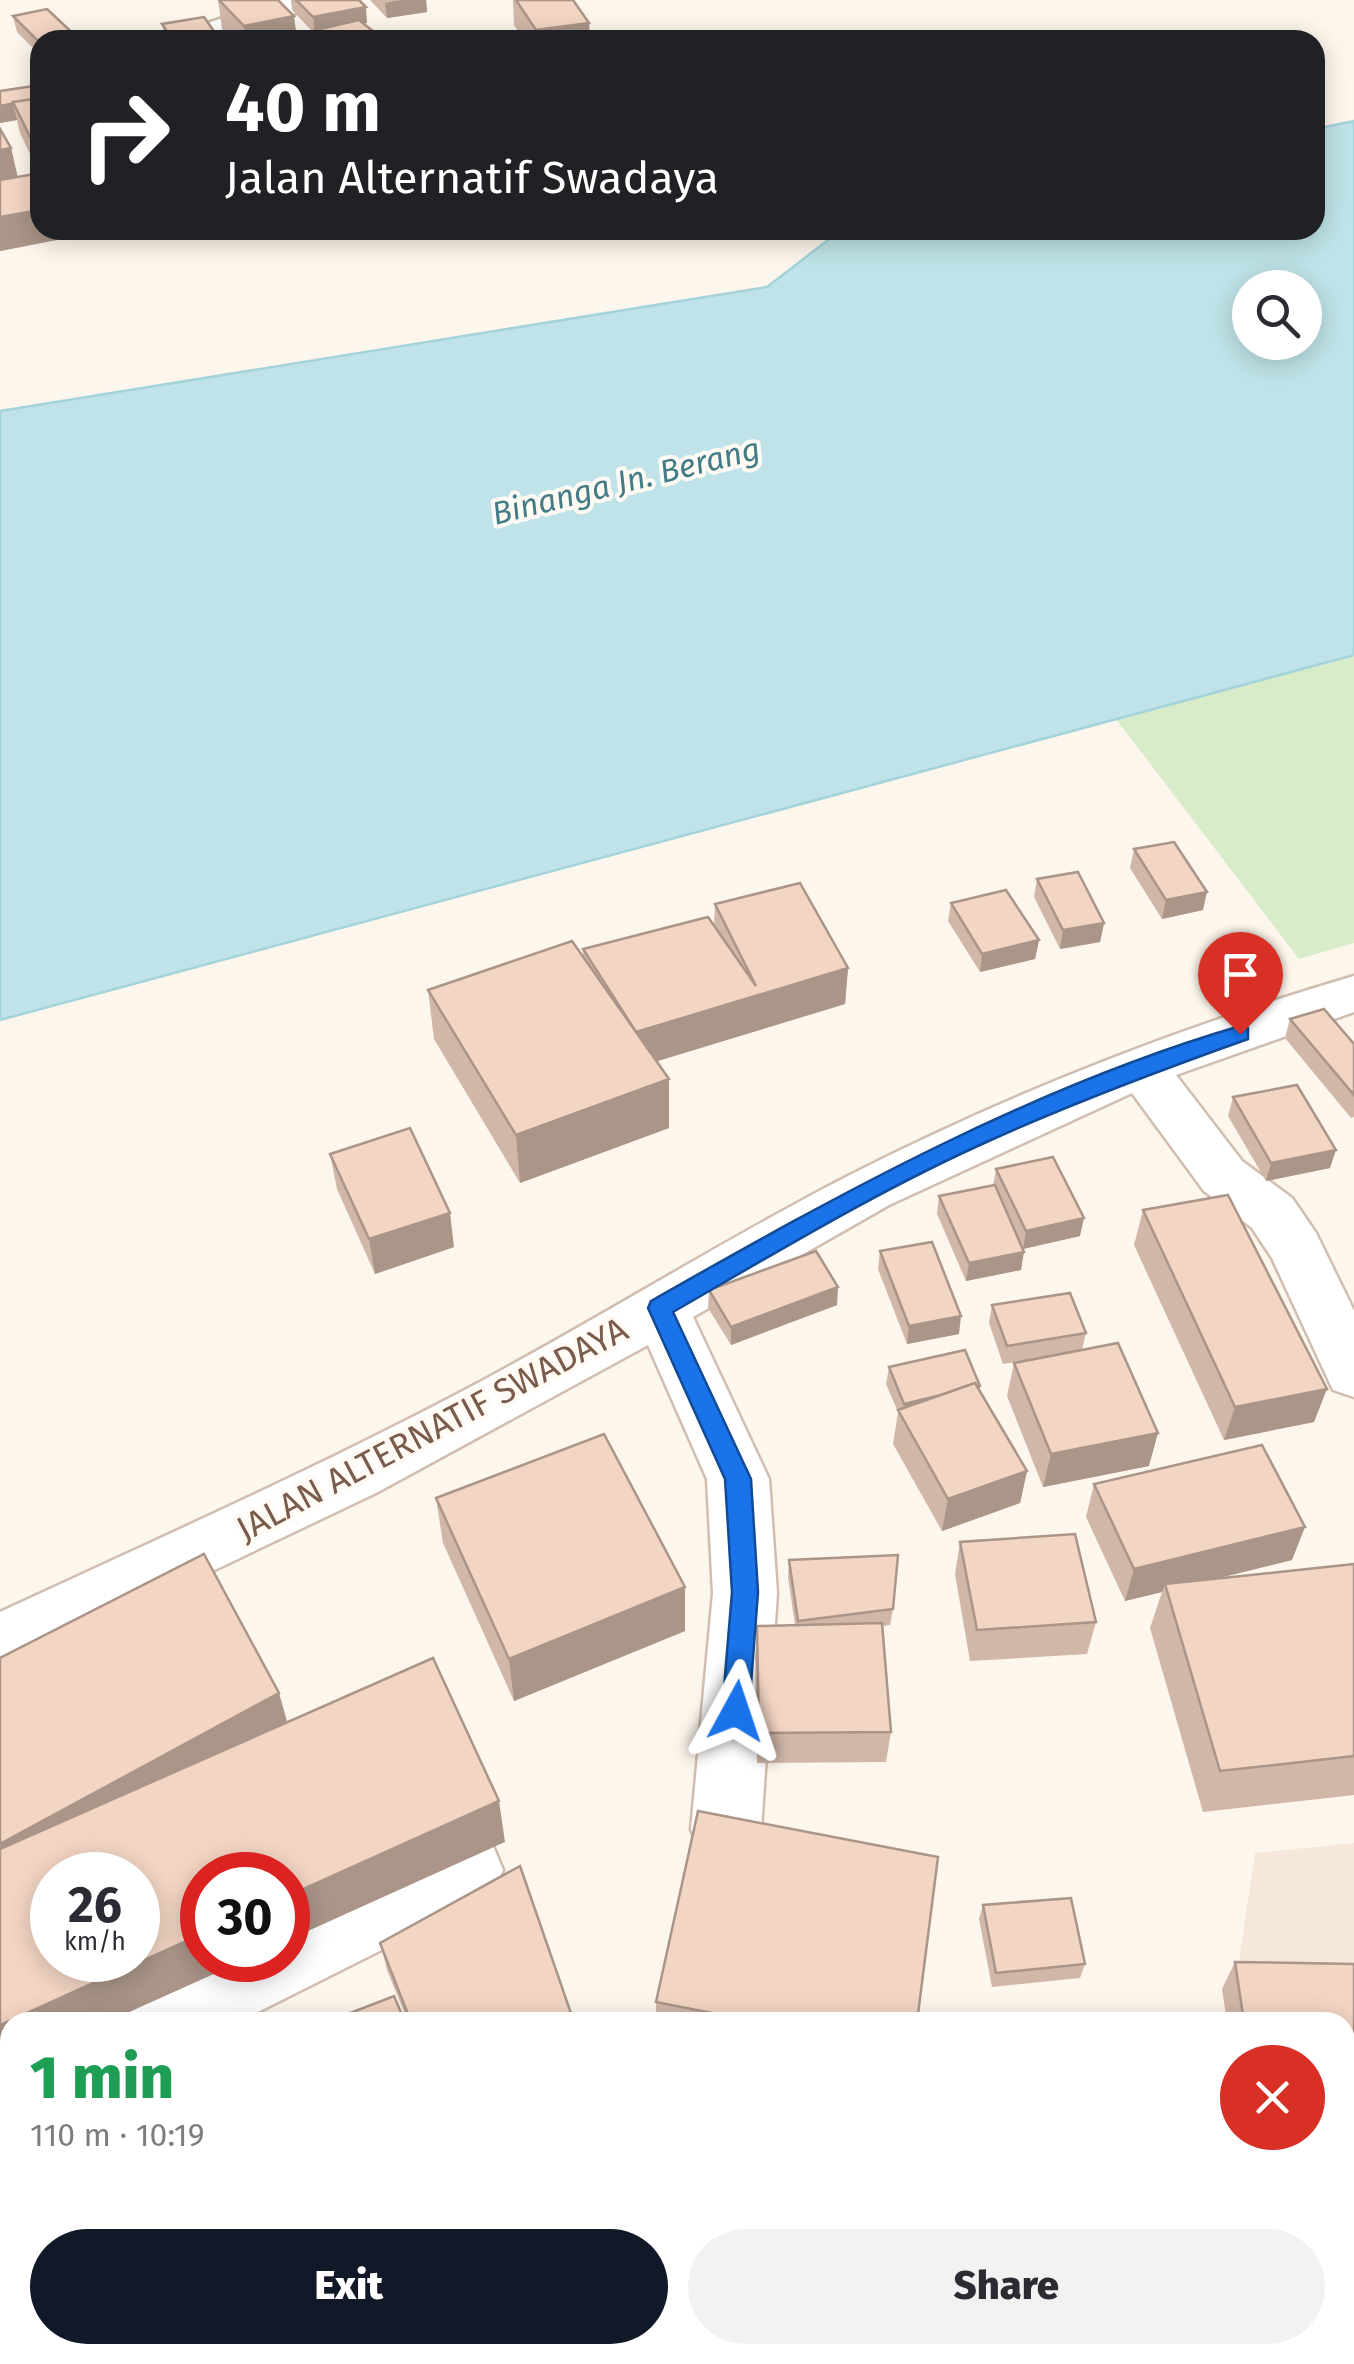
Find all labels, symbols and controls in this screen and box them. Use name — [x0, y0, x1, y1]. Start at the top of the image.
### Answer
text: 40 m — [225, 66, 381, 150]
icon: right — [60, 70, 190, 200]
text: Jalan Alternatif Swadaya — [225, 151, 719, 205]
map controls — [1232, 270, 1322, 360]
button: search — [1232, 270, 1322, 360]
water label: Binanga Jn. Berang — [488, 429, 764, 533]
pin — [1198, 932, 1283, 1035]
icon: arrive — [1213, 947, 1268, 1002]
street label: JALAN ALTERNATIF SWADAYA — [229, 1308, 635, 1550]
position arrow — [684, 1659, 788, 1763]
speed limit sign: 30 — [180, 1852, 310, 1982]
text: 26 — [68, 1875, 122, 1935]
text: km/h — [64, 1927, 126, 1957]
text: 1 min — [30, 2042, 174, 2114]
button: close — [1220, 2045, 1325, 2150]
text: 110 m · 10:19 — [30, 2116, 204, 2154]
button: Exit — [30, 2229, 668, 2344]
button: Share — [688, 2229, 1325, 2344]

